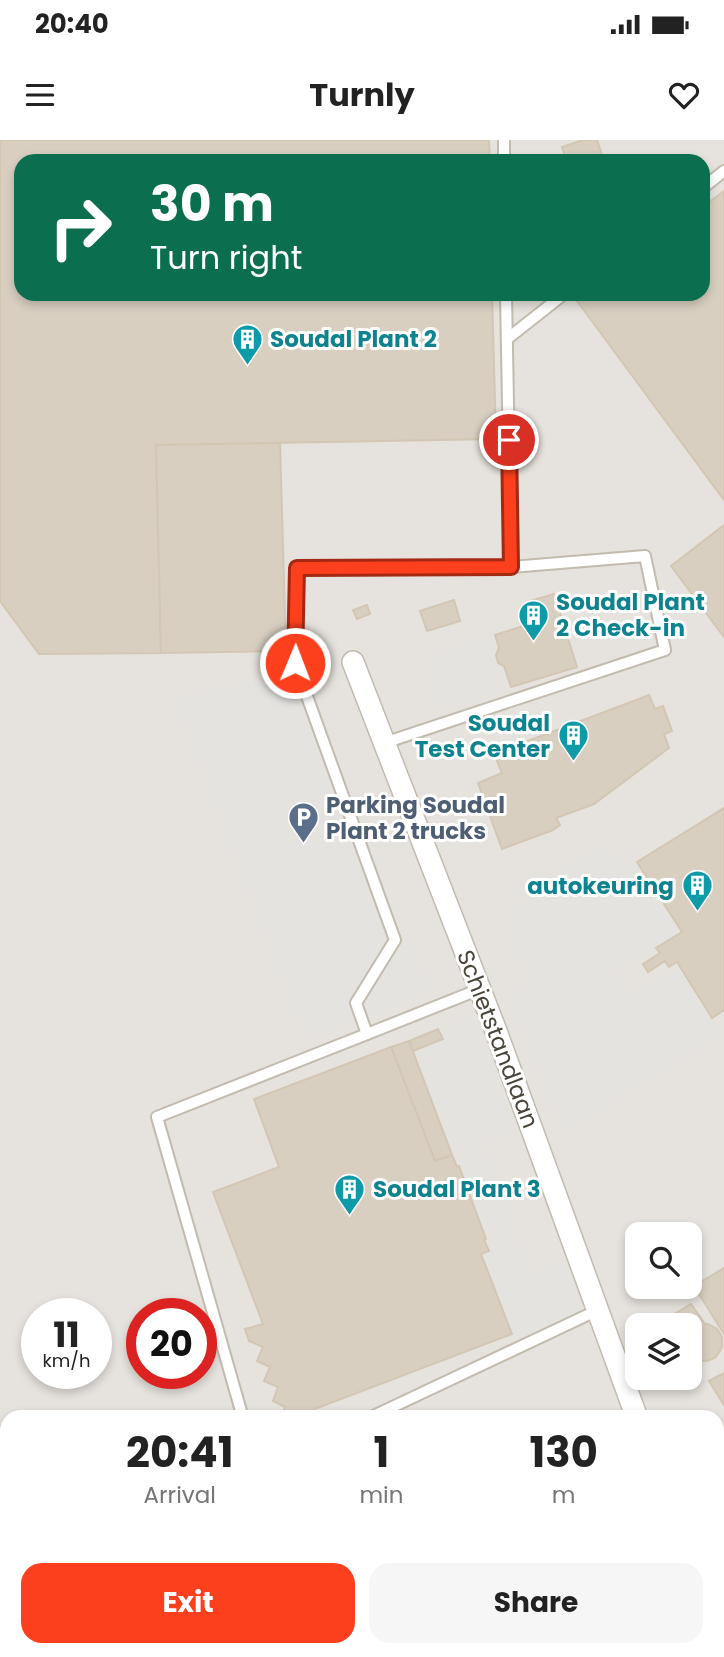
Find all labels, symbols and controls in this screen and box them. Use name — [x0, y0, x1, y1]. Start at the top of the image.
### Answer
text: 20:40 — [35, 6, 109, 42]
text: Turnly — [309, 72, 415, 117]
icon: menu — [21, 76, 59, 114]
icon: heart — [665, 76, 703, 114]
text: 30 m — [150, 170, 274, 238]
icon: right — [35, 182, 126, 273]
text: Turn right — [150, 235, 302, 280]
building icon: Soudal Plant 2 — [230, 322, 264, 366]
place label: Soudal Plant 2 — [270, 323, 437, 355]
pin — [479, 410, 539, 470]
icon: arrive — [490, 421, 528, 459]
place label: Soudal Plant 2 Check-in — [556, 586, 705, 644]
building icon: Soudal Plant 2 Check-in — [516, 598, 550, 642]
position arrow — [258, 626, 332, 700]
place label: Soudal Test Center — [415, 707, 550, 765]
building icon: Soudal Test Center — [556, 719, 590, 763]
place label: Parking Soudal Plant 2 trucks — [326, 789, 505, 847]
parking icon: Parking Soudal Plant 2 trucks — [286, 801, 320, 845]
building icon: autokeuring — [680, 869, 714, 913]
place label: autokeuring — [527, 870, 674, 902]
street label: Schietstandlaan — [449, 945, 547, 1133]
building icon: Soudal Plant 3 — [333, 1172, 367, 1216]
place label: Soudal Plant 3 — [373, 1173, 541, 1205]
map controls — [625, 1222, 702, 1390]
button: search — [625, 1222, 702, 1299]
speed limit sign: 20 — [126, 1298, 217, 1389]
text: 11 — [53, 1310, 80, 1359]
button: layers — [625, 1313, 702, 1390]
text: km/h — [43, 1348, 90, 1373]
text: 20:41 — [126, 1423, 233, 1482]
text: 1 — [374, 1423, 389, 1482]
text: 130 — [529, 1423, 598, 1482]
text: Arrival — [143, 1479, 216, 1511]
text: min — [359, 1479, 403, 1511]
text: m — [552, 1479, 576, 1511]
button: Exit — [21, 1563, 355, 1643]
button: Share — [369, 1563, 703, 1643]

